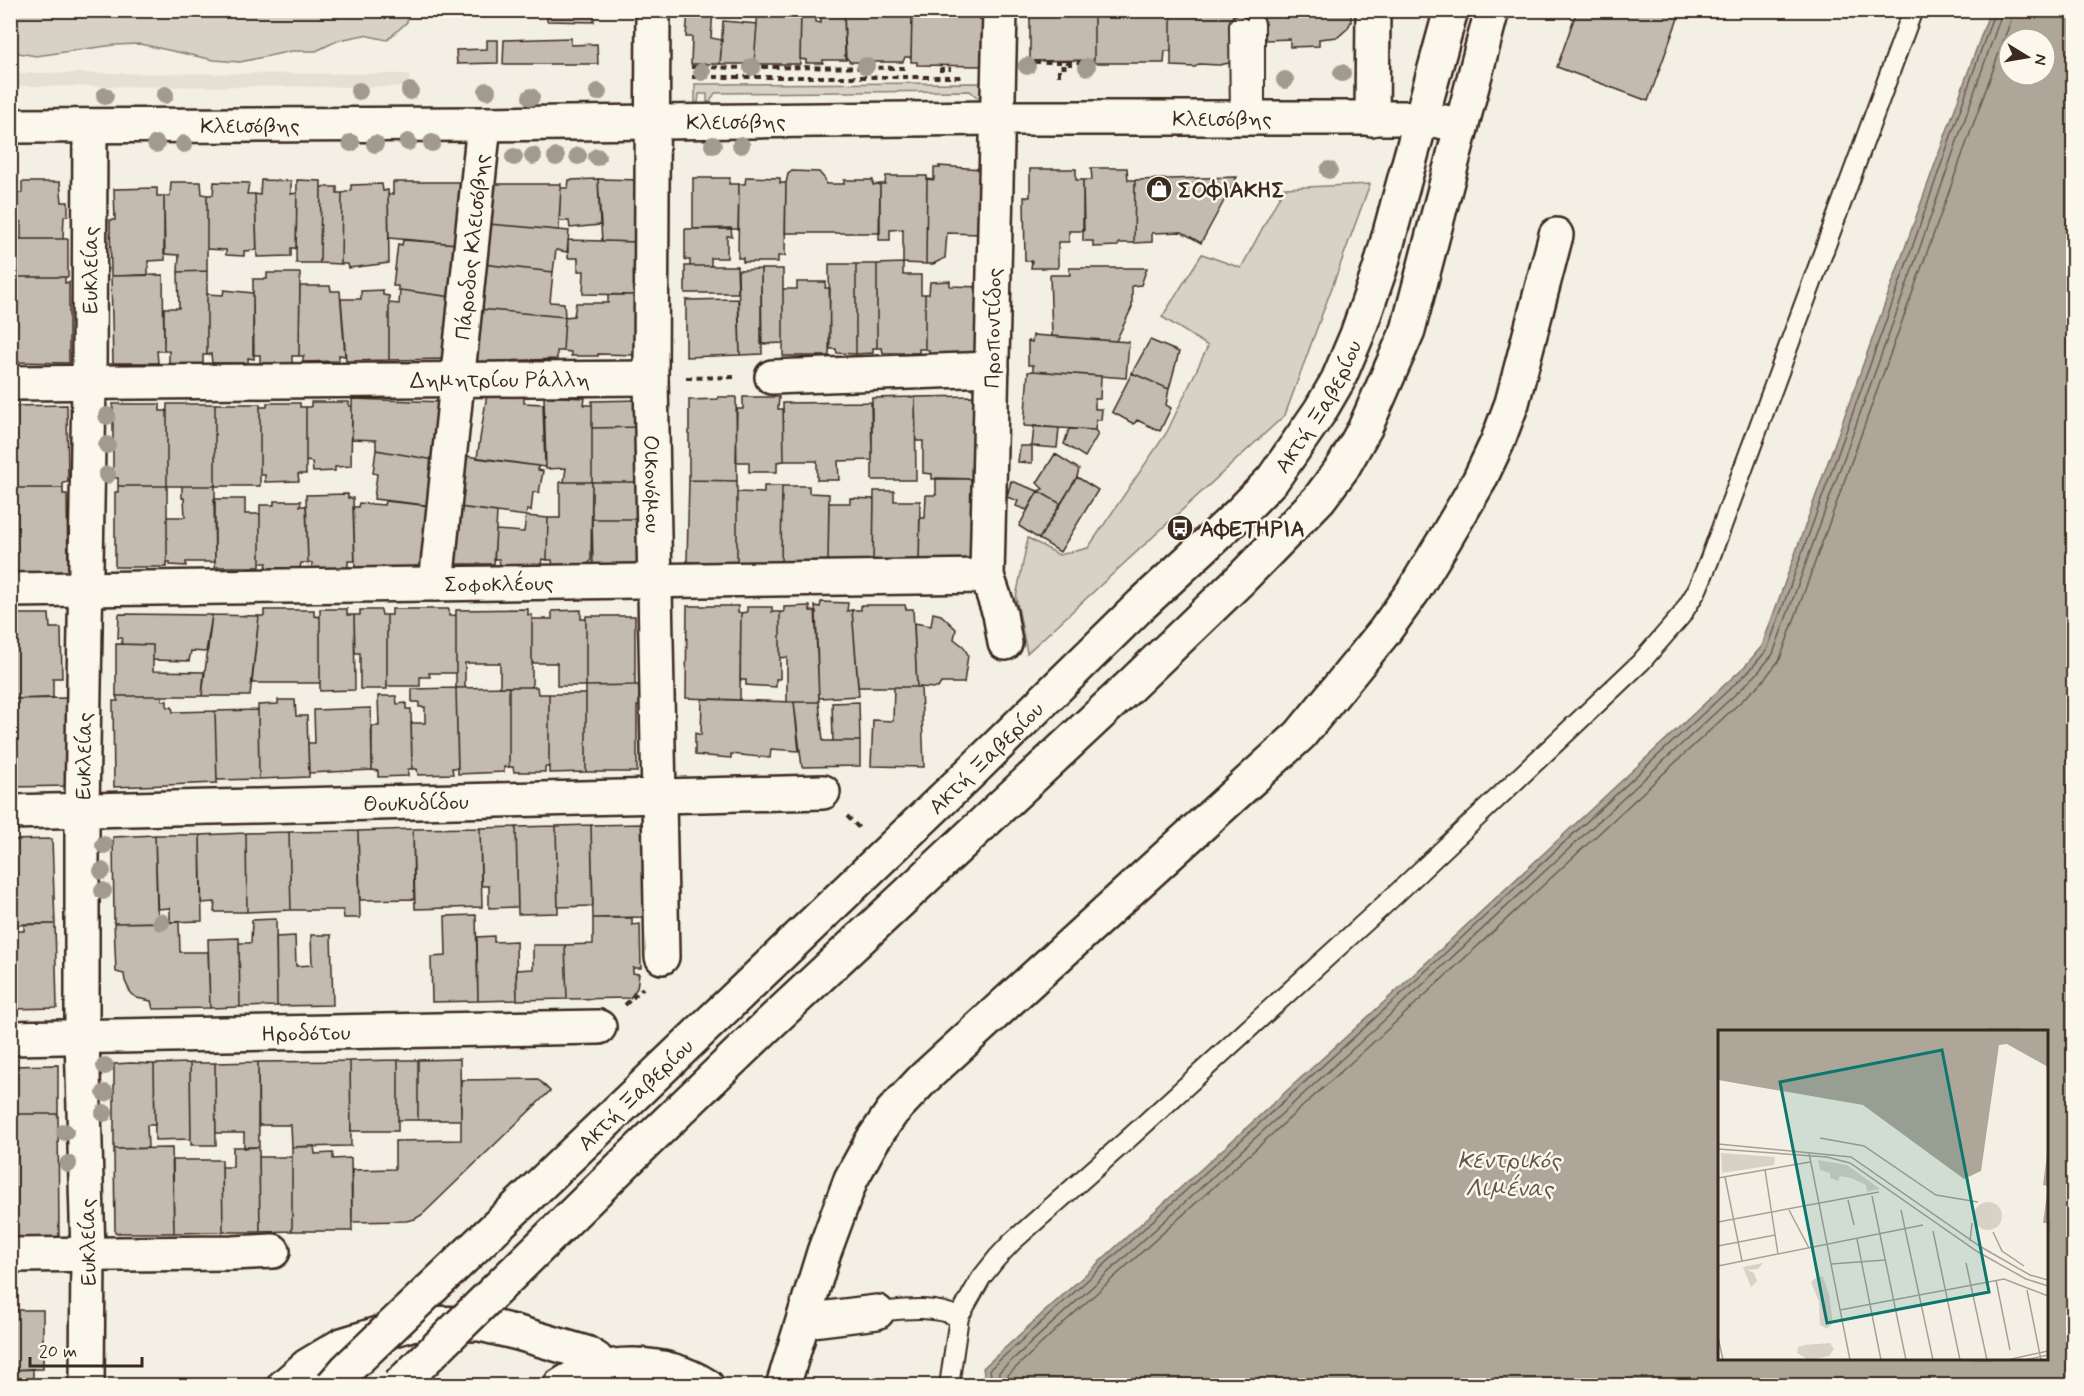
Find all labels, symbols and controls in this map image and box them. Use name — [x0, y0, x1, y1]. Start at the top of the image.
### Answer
north arrow — [1997, 27, 2057, 87]
text: N — [2029, 52, 2052, 67]
street label: Κλεισόβης — [1172, 106, 1272, 134]
street label: Κλεισόβης — [686, 108, 786, 138]
street label: Κλεισόβης — [200, 113, 300, 141]
street label: Πάροδος Κλεισόβης — [450, 153, 497, 341]
shop icon: ΣΟΦΙΑΚΗΣ — [1144, 174, 1174, 204]
place label: ΣΟΦΙΑΚΗΣ — [1178, 177, 1285, 205]
street label: Ευκλείας — [77, 226, 106, 314]
street label: Προποντίδος — [979, 268, 1009, 389]
street label: Ακτή Ξαβερίου — [1269, 336, 1369, 479]
street label: Δημητρίου Ράλλη — [410, 366, 590, 396]
street label: Οικονόμου — [636, 435, 666, 533]
bus stop icon: ΑΦΕΤΗΡΙΑ — [1165, 513, 1195, 543]
place label: ΑΦΕΤΗΡΙΑ — [1200, 516, 1305, 544]
street label: Σοφοκλέους — [444, 570, 554, 600]
street label: Ακτή Ξαβερίου — [923, 696, 1051, 821]
street label: Ευκλείας — [70, 712, 100, 800]
street label: Θουκυδίδου — [363, 789, 469, 819]
street label: Ηροδότου — [261, 1020, 351, 1049]
inset map — [1718, 1030, 2048, 1360]
street label: Ακτή Ξαβερίου — [573, 1033, 700, 1158]
water label: Κεντρικός Λιμένας — [1457, 1146, 1562, 1205]
street label: Ευκλείας — [74, 1198, 104, 1286]
scale bar — [30, 1330, 142, 1368]
text: 20 m — [39, 1340, 77, 1364]

